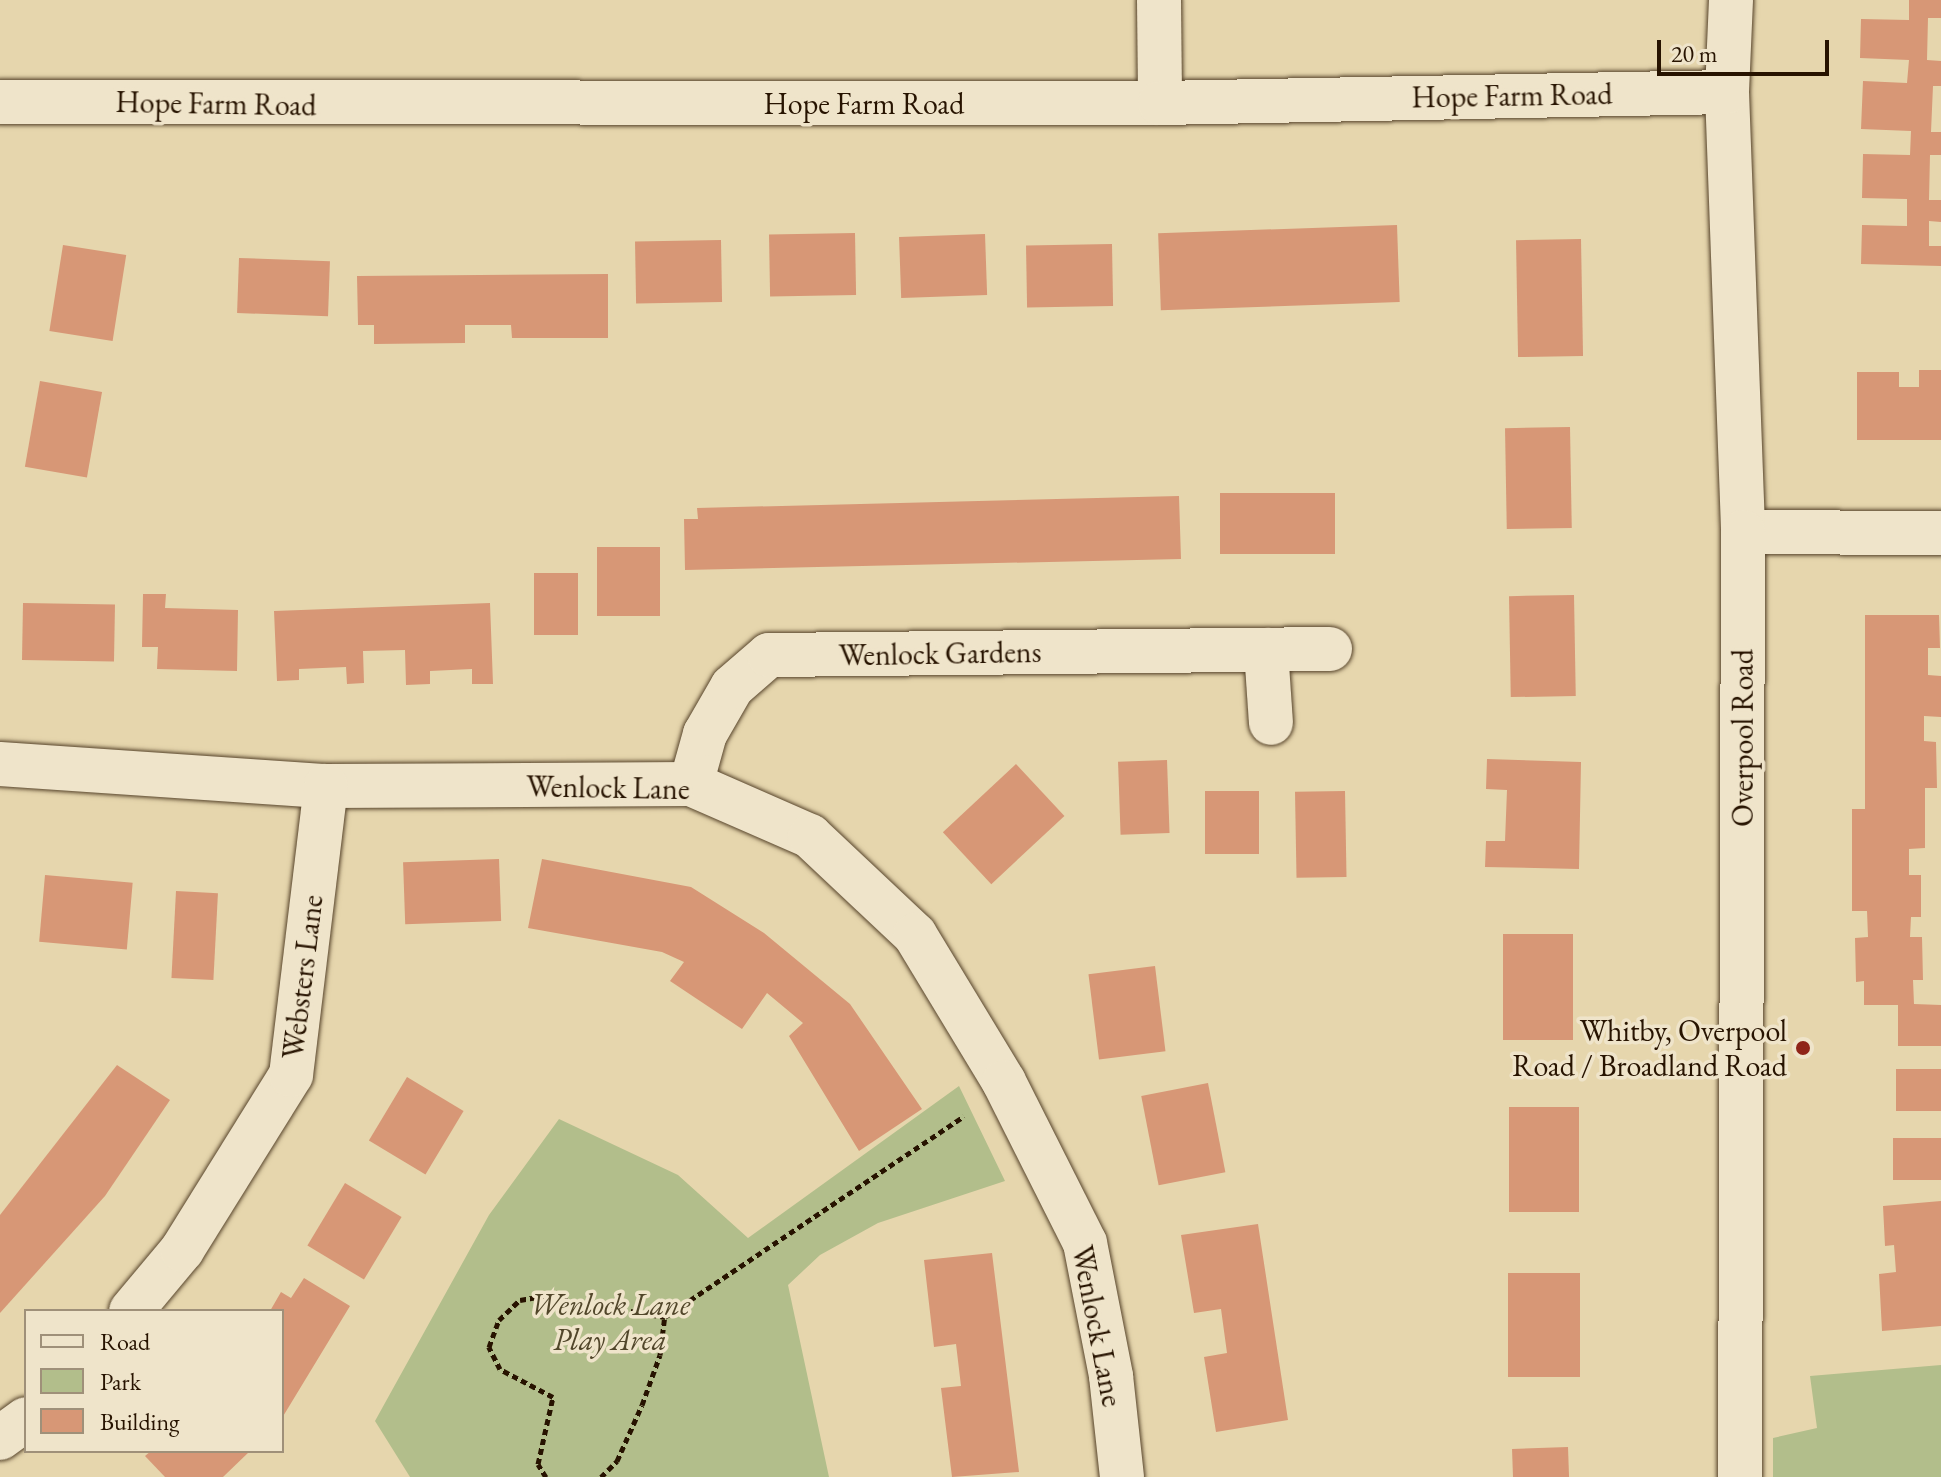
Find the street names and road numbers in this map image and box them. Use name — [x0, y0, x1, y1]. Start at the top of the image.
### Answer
street label: Hope Farm Road — [1411, 76, 1613, 116]
street label: Hope Farm Road — [115, 84, 317, 124]
street label: Hope Farm Road — [764, 86, 964, 122]
street label: Wenlock Gardens — [838, 634, 1042, 674]
street label: Overpool Road — [1725, 649, 1761, 827]
street label: Wenlock Lane — [526, 769, 690, 807]
street label: Websters Lane — [275, 893, 331, 1061]
street label: Wenlock Lane — [1064, 1242, 1130, 1410]

